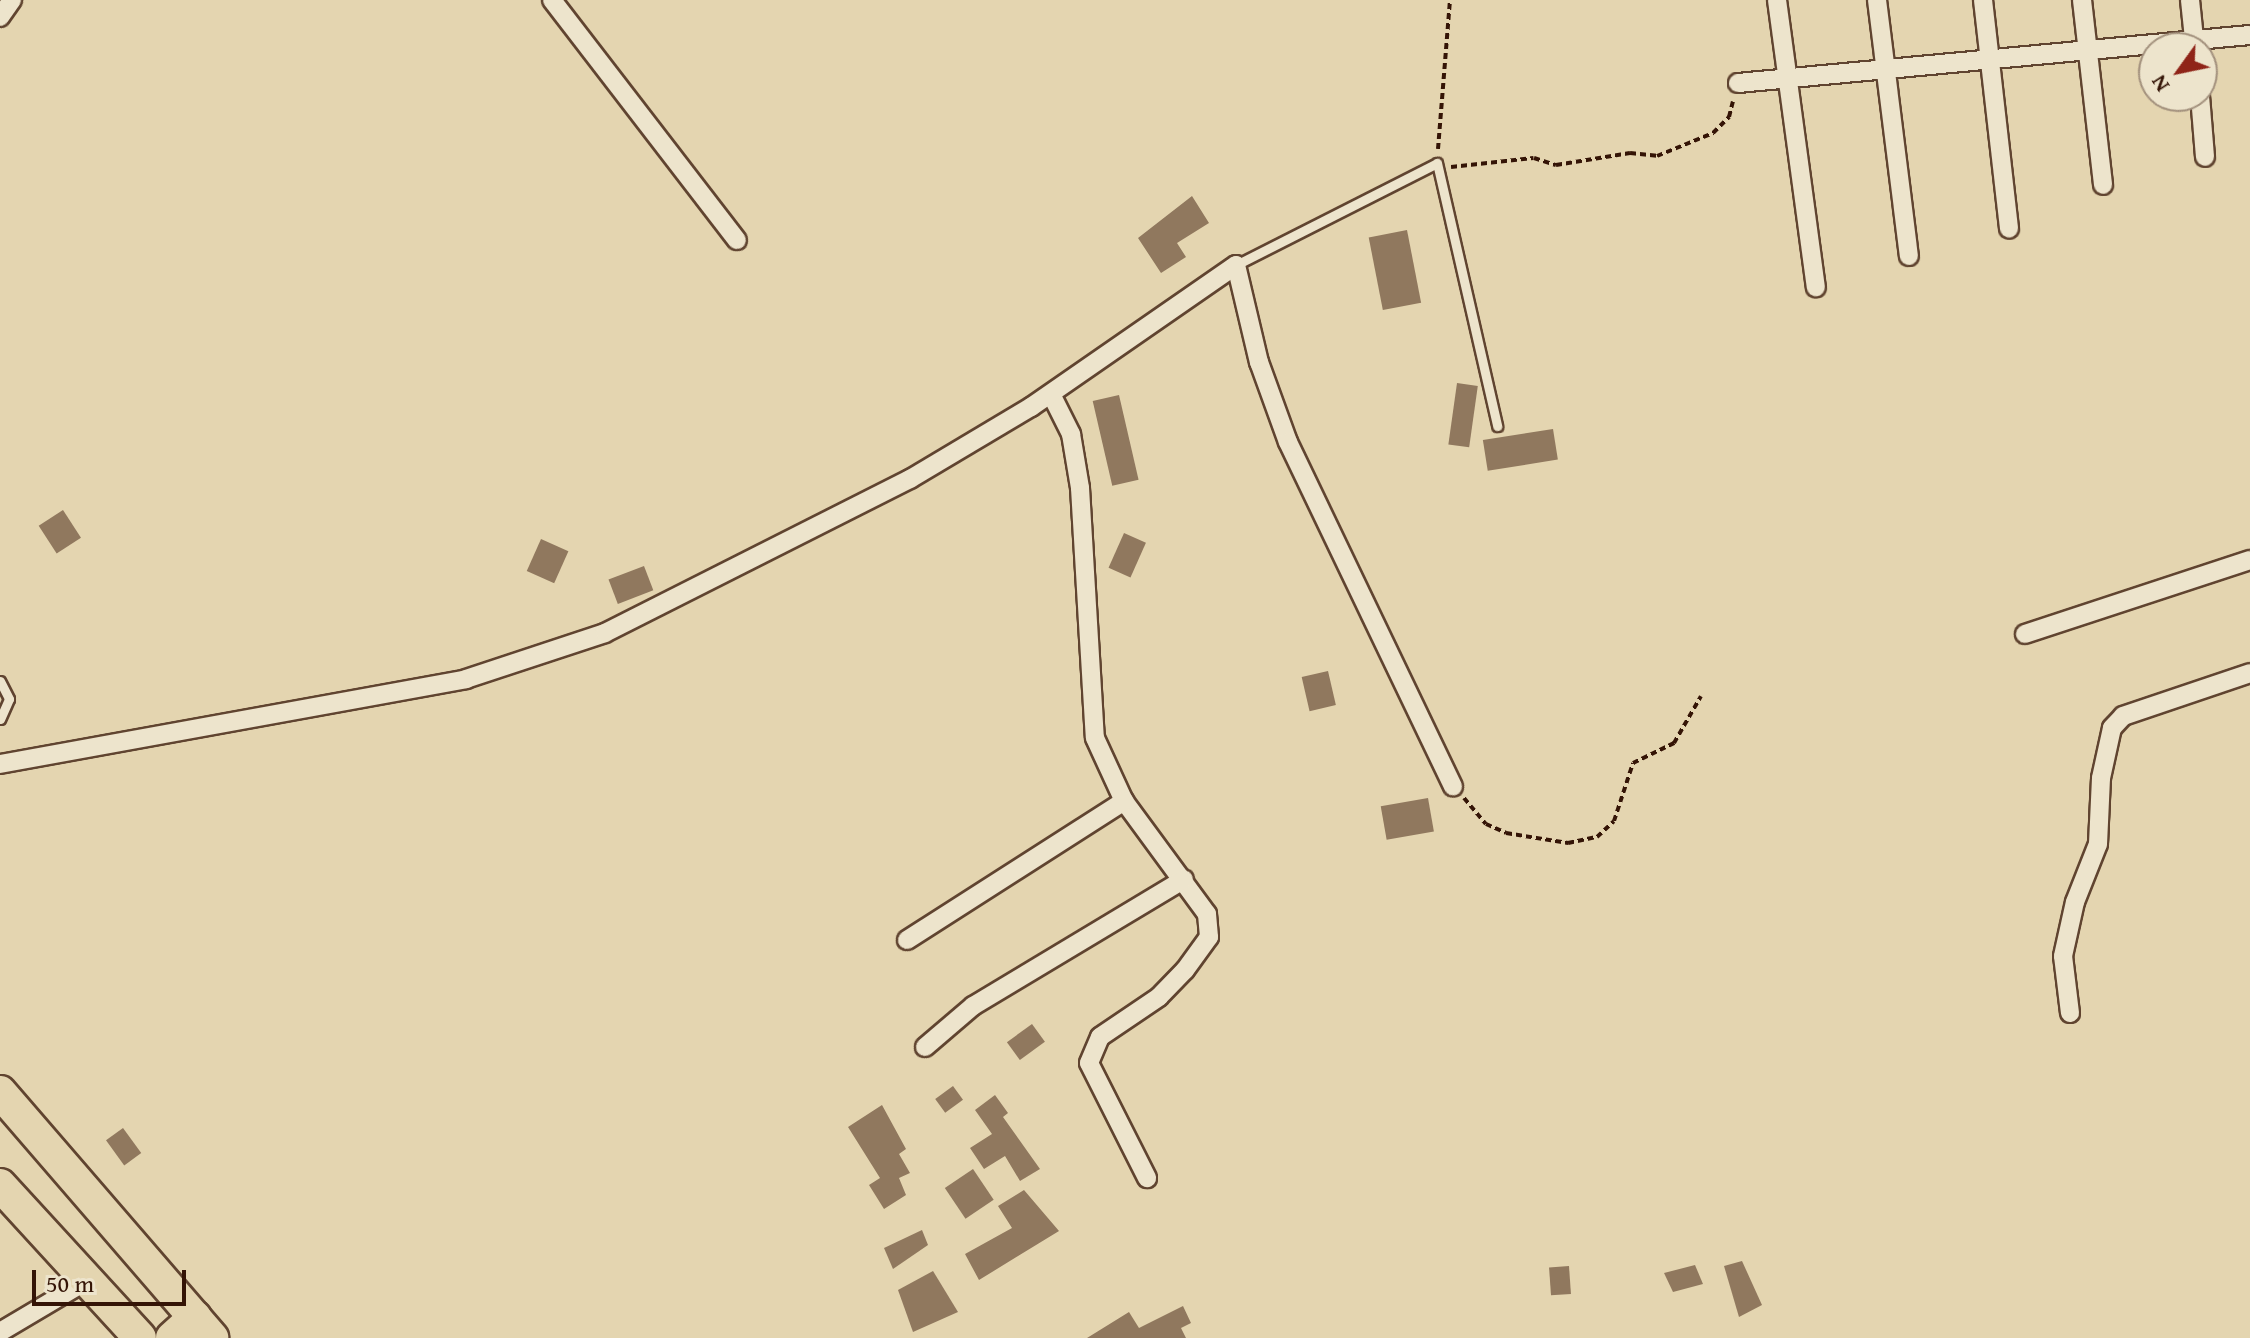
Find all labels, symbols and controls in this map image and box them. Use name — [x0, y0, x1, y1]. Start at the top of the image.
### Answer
north arrow — [2138, 32, 2218, 112]
text: N — [2142, 69, 2177, 99]
scale bar — [36, 1254, 190, 1304]
text: 50 m — [46, 1266, 94, 1301]

